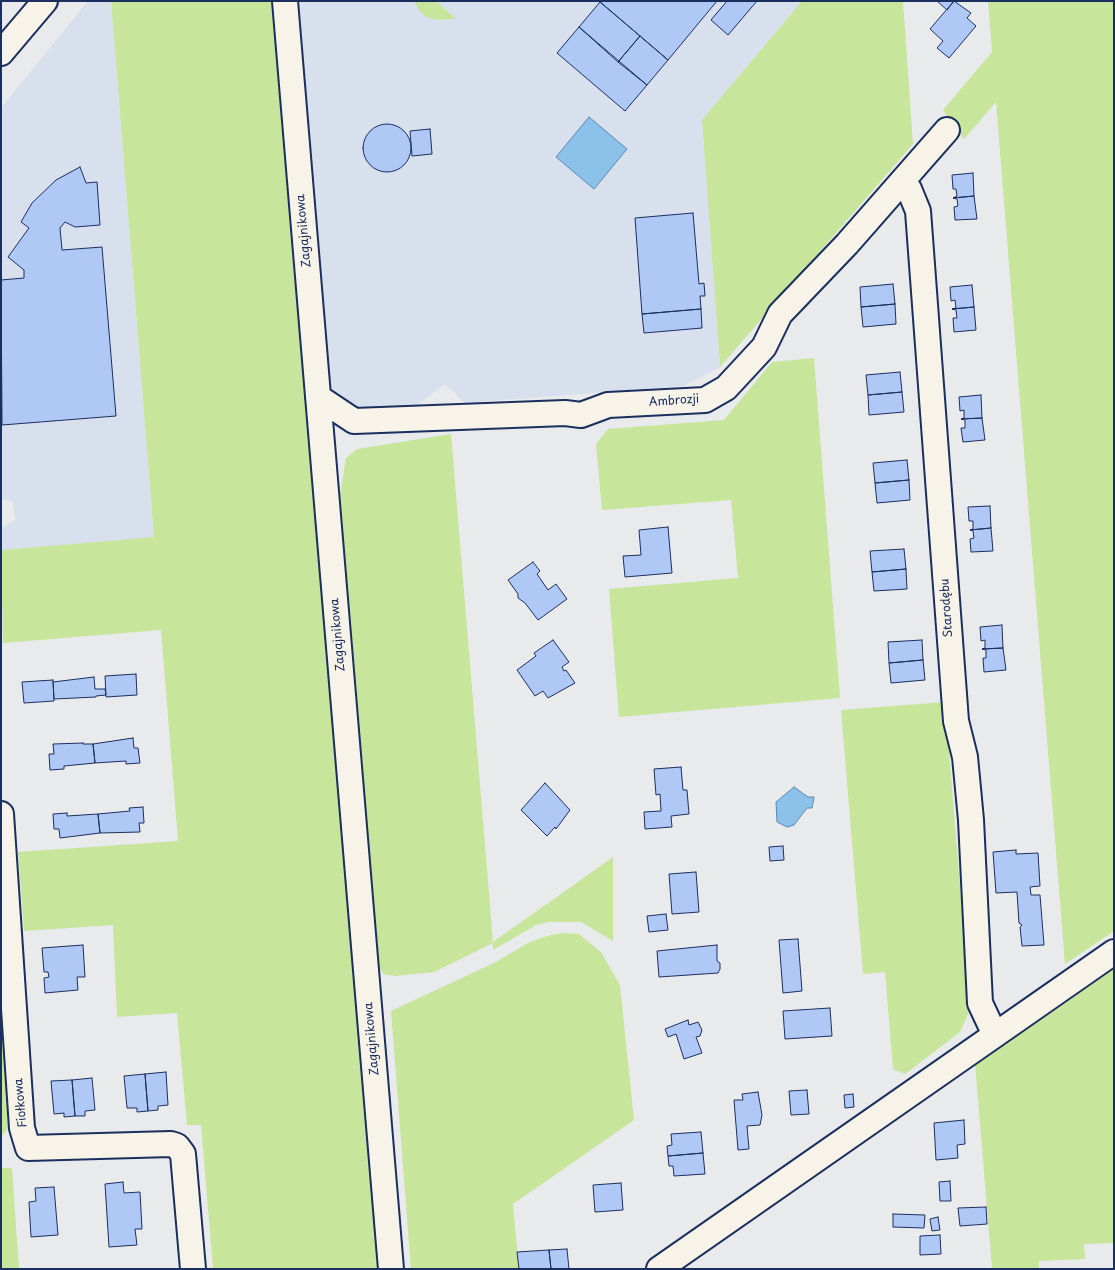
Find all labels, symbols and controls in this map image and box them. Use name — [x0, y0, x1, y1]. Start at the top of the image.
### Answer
street label: Zagajnikowa — [294, 194, 314, 268]
street label: Ambrozji — [648, 392, 700, 410]
street label: Starodębu — [938, 578, 956, 638]
street label: Zagajnikowa — [328, 598, 348, 672]
street label: Zagajnikowa — [362, 1002, 382, 1076]
street label: Fiołkowa — [12, 1078, 30, 1128]

